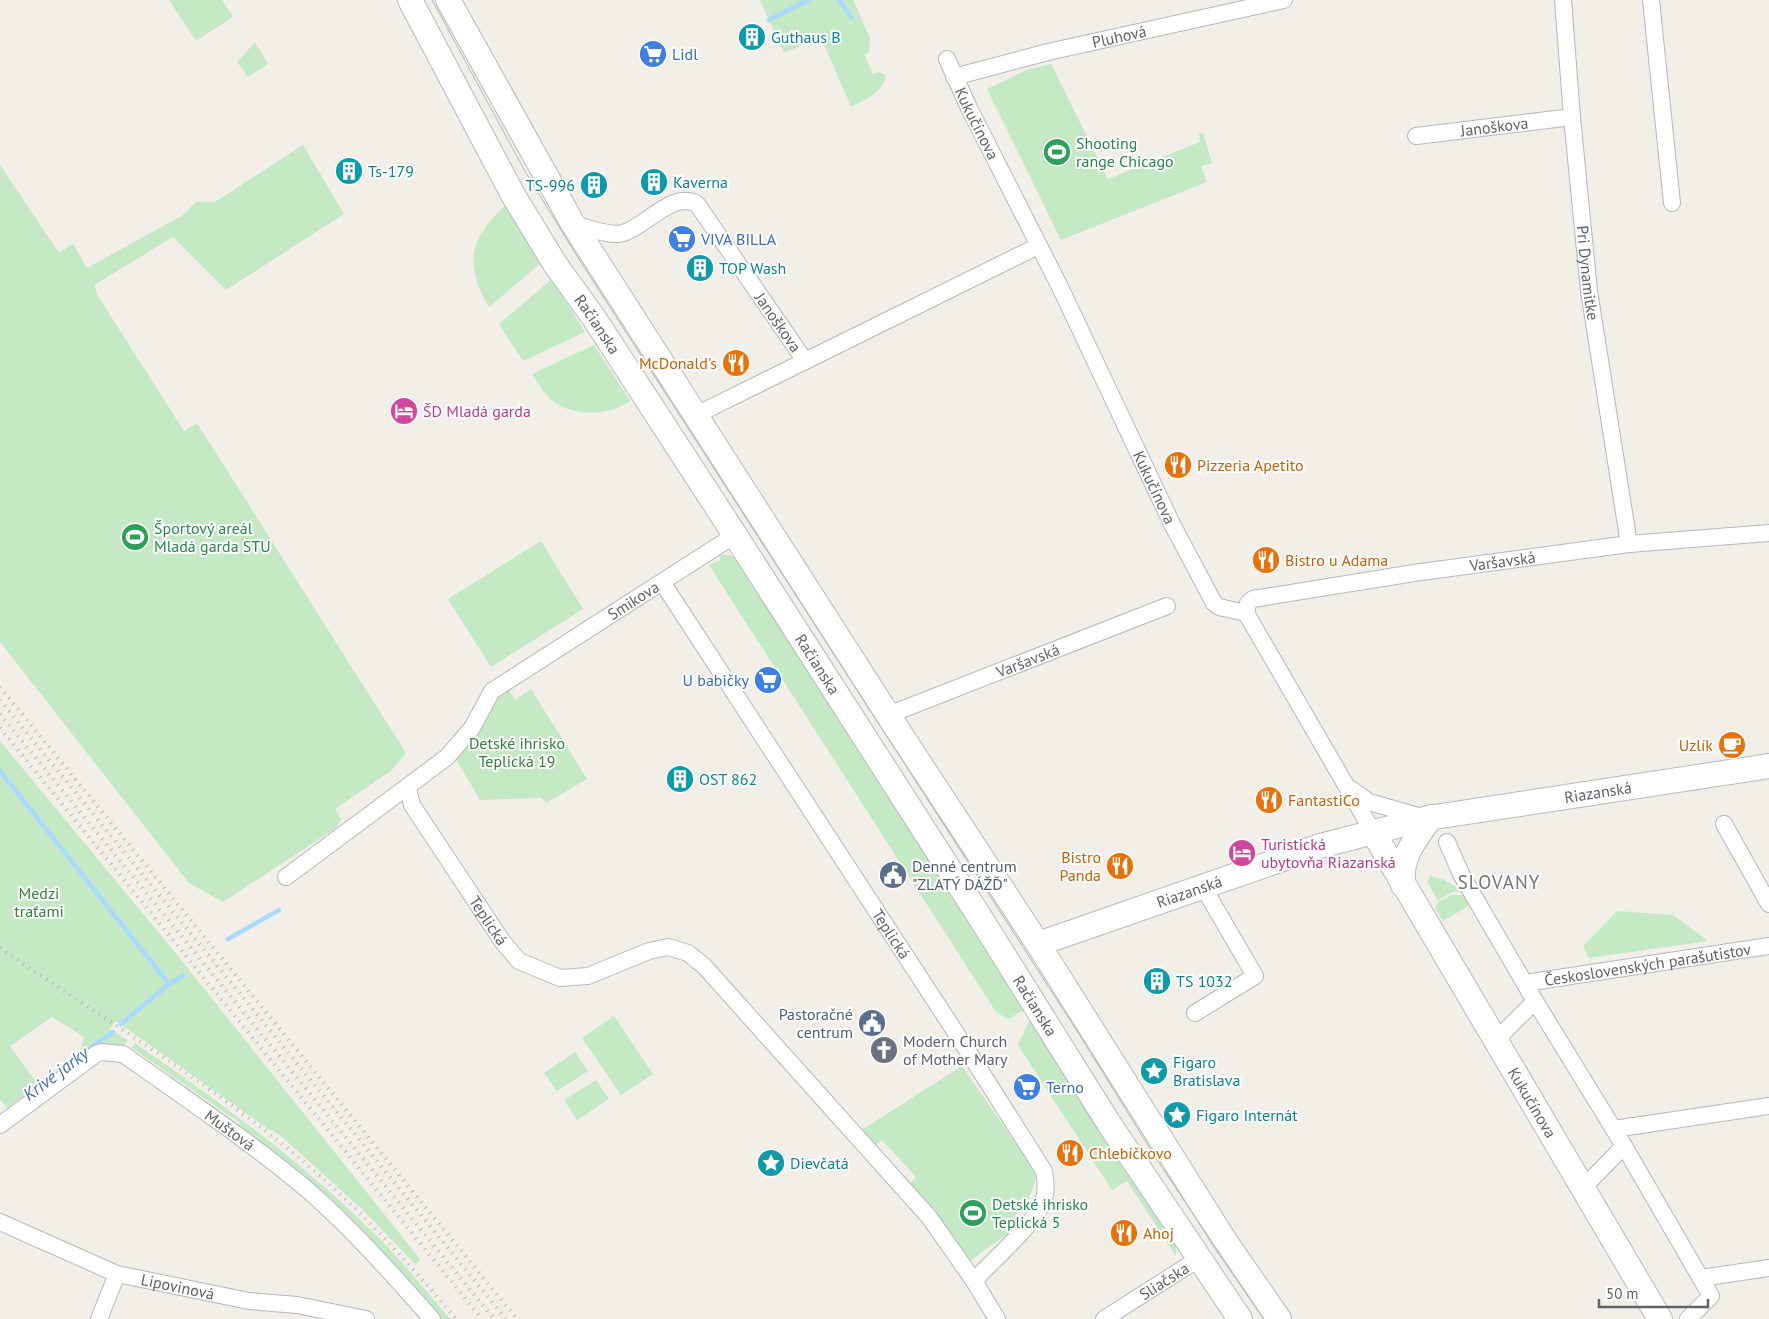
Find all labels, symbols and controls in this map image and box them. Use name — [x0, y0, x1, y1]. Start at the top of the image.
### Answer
street label: Pluhová — [1090, 21, 1148, 52]
building icon: Guthaus B — [737, 22, 767, 52]
place label: Guthaus B — [771, 27, 841, 47]
supermarket icon: Lidl — [638, 39, 668, 69]
place label: Lidl — [672, 44, 698, 64]
street label: Kukučínova — [951, 84, 1004, 163]
street label: Janoškova — [1458, 112, 1529, 141]
place label: Shooting range Chicago — [1076, 133, 1174, 171]
sports icon: Shooting range Chicago — [1042, 137, 1072, 167]
building icon: Ts-179 — [334, 156, 364, 186]
place label: Ts-179 — [368, 161, 414, 181]
building icon: Kaverna — [639, 167, 669, 197]
building icon: TS-996 — [579, 170, 609, 200]
place label: Kaverna — [673, 172, 728, 192]
place label: TS-996 — [526, 175, 575, 195]
supermarket icon: VIVA BILLA — [667, 224, 697, 254]
street label: Pri Dynamitke — [1573, 225, 1603, 322]
place label: VIVA BILLA — [700, 229, 777, 249]
building icon: TOP Wash — [685, 253, 715, 283]
place label: TOP Wash — [719, 258, 786, 278]
street label: Janoškova — [750, 288, 806, 356]
street label: Račianska — [570, 290, 625, 358]
restaurant icon: McDonald's — [721, 348, 751, 378]
place label: McDonald's — [639, 353, 717, 373]
hotel icon: ŠD Mladá garda — [389, 396, 419, 426]
place label: ŠD Mladá garda — [423, 401, 531, 421]
street label: Kukučínova — [1129, 447, 1180, 527]
restaurant icon: Pizzeria Apetito — [1163, 450, 1193, 480]
place label: Pizzeria Apetito — [1197, 455, 1304, 475]
place label: Športový areál Mladá garda STU — [154, 518, 271, 556]
sports icon: Športový areál Mladá garda STU — [120, 522, 150, 552]
restaurant icon: Bistro u Adama — [1251, 545, 1281, 575]
street label: Varšavská — [1467, 547, 1537, 576]
place label: Bistro u Adama — [1285, 550, 1388, 570]
street label: Smikova — [604, 576, 663, 624]
street label: Račianska — [791, 630, 844, 698]
street label: Varšavská — [992, 639, 1062, 682]
supermarket icon: U babičky — [753, 665, 783, 695]
place label: U babičky — [683, 670, 750, 690]
cafe icon: Uzlík — [1717, 730, 1747, 760]
park label: Detské ihrisko Teplická 19 — [469, 733, 565, 771]
place label: Uzlík — [1679, 735, 1713, 755]
building icon: OST 862 — [665, 764, 695, 794]
place label: OST 862 — [699, 769, 757, 789]
street label: Riazanská — [1563, 777, 1633, 807]
restaurant icon: FantastiCo — [1254, 785, 1284, 815]
place label: FantastiCo — [1288, 790, 1360, 810]
place label: Turistická ubytovňa Riazanská — [1261, 834, 1396, 872]
hotel icon: Turistická ubytovňa Riazanská — [1227, 838, 1257, 868]
place label: Bistro Panda — [1059, 847, 1101, 885]
restaurant icon: Bistro Panda — [1105, 851, 1135, 881]
place label: Denné centrum "ZLATÝ DÁŽĎ" — [912, 856, 1017, 894]
public building icon: Denné centrum "ZLATÝ DÁŽĎ" — [878, 860, 908, 890]
district label: SLOVANY — [1458, 870, 1540, 894]
street label: Riazanská — [1154, 871, 1225, 912]
park label: Medzi traťami — [14, 883, 64, 921]
street label: Teplická — [465, 892, 512, 949]
street label: Teplická — [868, 905, 915, 963]
street label: Československých parašutistov — [1543, 939, 1753, 990]
building icon: TS 1032 — [1142, 966, 1172, 996]
place label: TS 1032 — [1176, 971, 1233, 991]
street label: Račianska — [1009, 972, 1062, 1040]
place label: Pastoračné centrum — [779, 1004, 853, 1042]
public building icon: Pastoračné centrum — [857, 1008, 887, 1038]
place label: Modern Church of Mother Mary — [903, 1031, 1008, 1069]
church icon: Modern Church of Mother Mary — [869, 1035, 899, 1065]
water label: Krivé jarky — [18, 1041, 94, 1106]
place label: Figaro Bratislava — [1173, 1052, 1240, 1090]
place icon: Figaro Bratislava — [1139, 1056, 1169, 1086]
street label: Kukučínova — [1504, 1064, 1561, 1141]
supermarket icon: Terno — [1012, 1072, 1042, 1102]
place label: Terno — [1046, 1077, 1084, 1097]
place icon: Figaro Internát — [1162, 1100, 1192, 1130]
street label: Muštová — [201, 1105, 259, 1155]
place label: Figaro Internát — [1196, 1105, 1298, 1125]
restaurant icon: Chlebíčkovo — [1055, 1138, 1085, 1168]
place label: Chlebíčkovo — [1089, 1143, 1172, 1163]
place icon: Dievčatá — [756, 1148, 786, 1178]
place label: Dievčatá — [790, 1153, 849, 1173]
place label: Detské ihrisko Teplická 5 — [992, 1194, 1088, 1232]
sports icon: Detské ihrisko Teplická 5 — [958, 1198, 988, 1228]
restaurant icon: Ahoj — [1109, 1218, 1139, 1248]
place label: Ahoj — [1143, 1223, 1174, 1243]
street label: Sliačska — [1135, 1258, 1192, 1304]
street label: Lipovinová — [139, 1269, 216, 1304]
scale bar — [1599, 1276, 1708, 1308]
text: 50 m — [1606, 1284, 1639, 1303]

